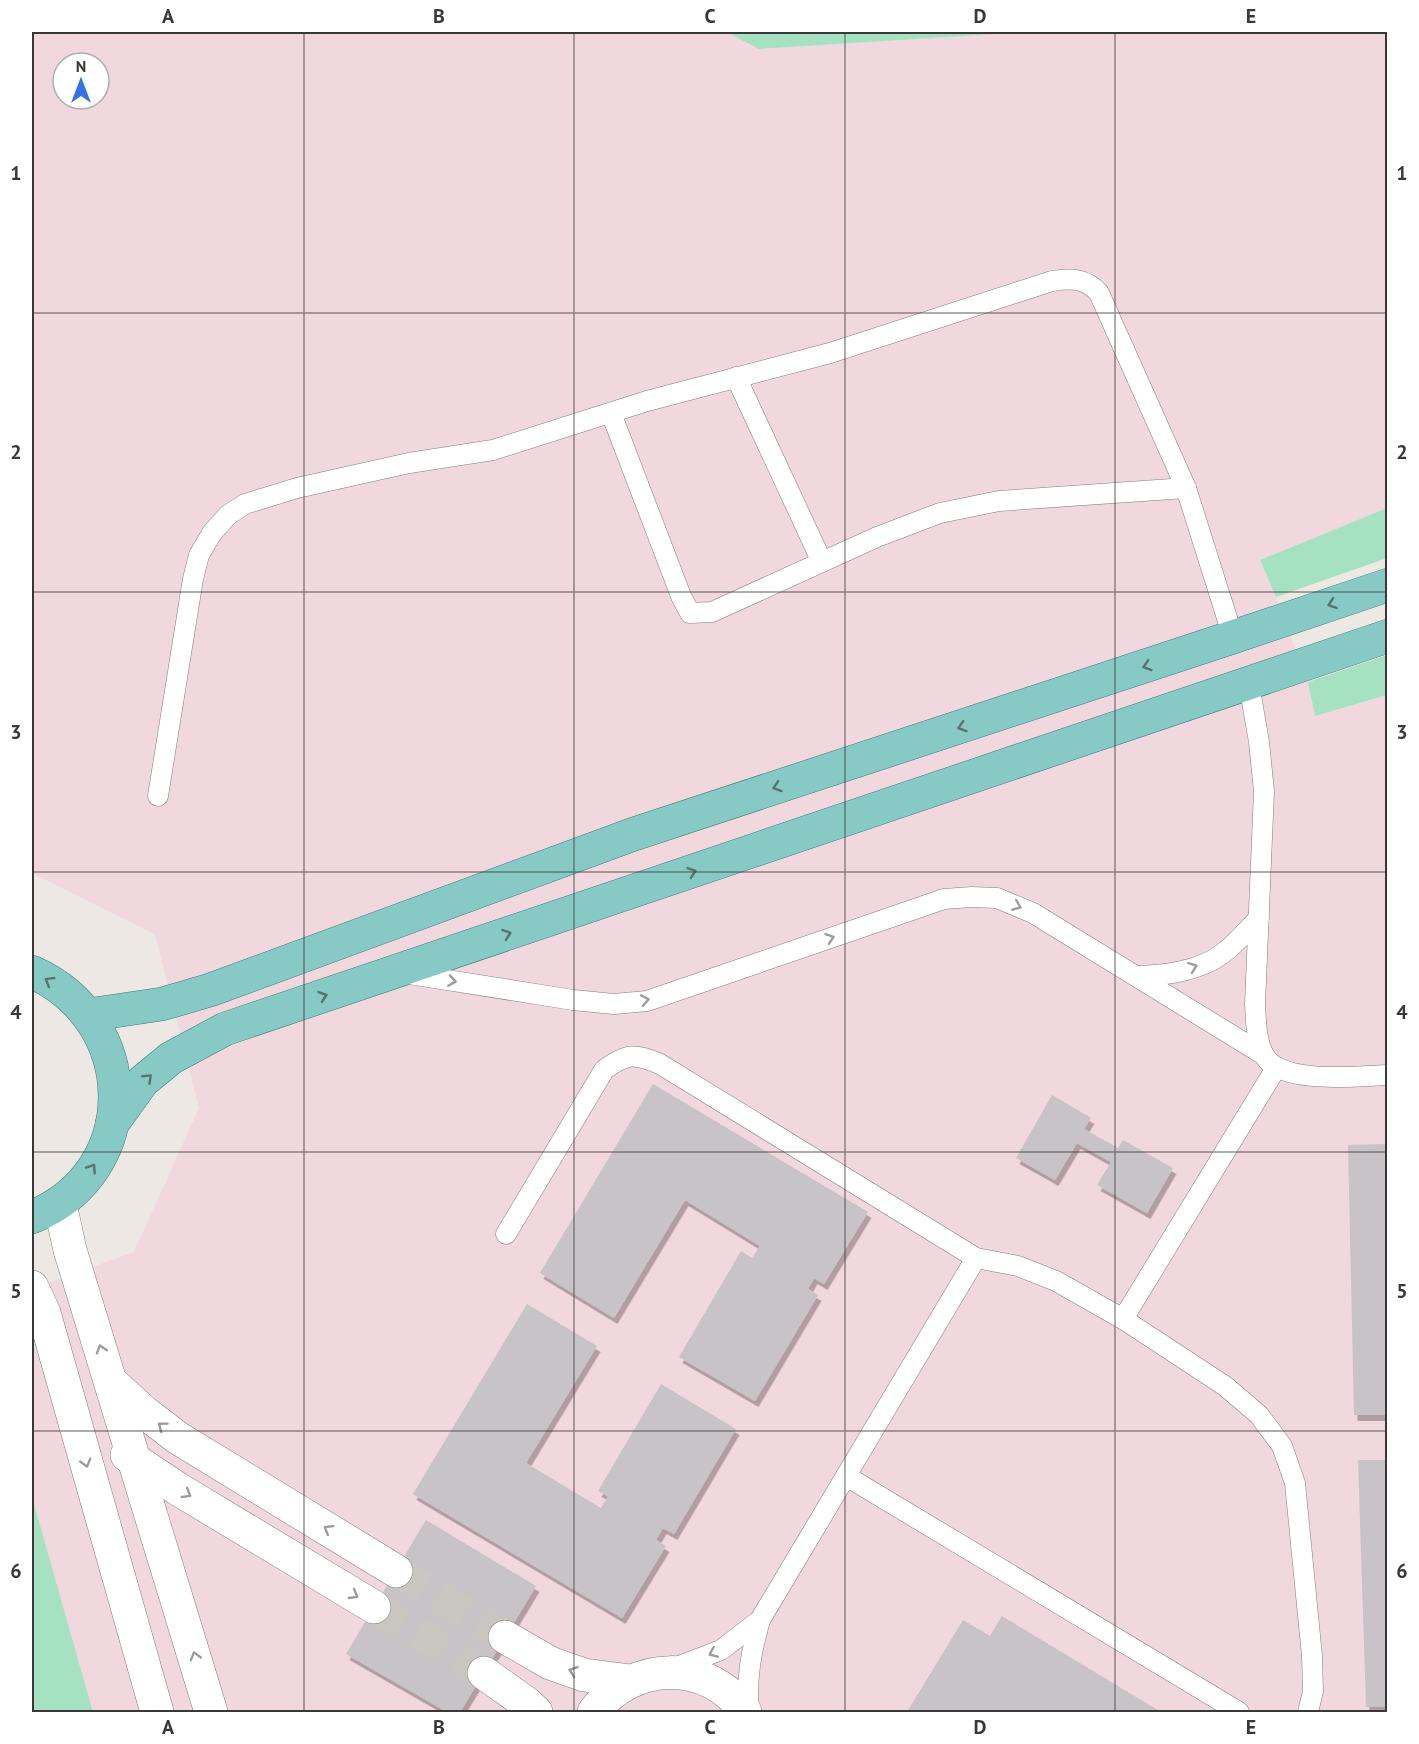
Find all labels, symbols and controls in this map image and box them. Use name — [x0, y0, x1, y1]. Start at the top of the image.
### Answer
text: A — [162, 3, 175, 29]
text: B — [433, 3, 445, 29]
text: C — [704, 3, 716, 29]
text: D — [974, 3, 987, 29]
text: E — [1246, 3, 1256, 29]
north arrow — [51, 51, 111, 111]
text: N — [76, 56, 86, 76]
text: 1 — [10, 160, 22, 186]
text: 1 — [1396, 160, 1408, 186]
text: 2 — [10, 439, 22, 465]
text: 2 — [1396, 439, 1408, 465]
one-way arrow — [1327, 596, 1338, 609]
one-way arrow — [1142, 658, 1153, 671]
text: 3 — [10, 719, 22, 745]
one-way arrow — [957, 719, 968, 732]
text: 3 — [1396, 719, 1408, 745]
one-way arrow — [772, 780, 783, 793]
one-way arrow — [686, 866, 697, 879]
one-way arrow — [1010, 899, 1021, 911]
one-way arrow — [501, 928, 512, 941]
one-way arrow — [824, 933, 835, 946]
one-way arrow — [1187, 962, 1198, 974]
one-way arrow — [447, 974, 457, 987]
one-way arrow — [45, 977, 55, 988]
one-way arrow — [317, 991, 328, 1003]
one-way arrow — [640, 994, 650, 1007]
text: 4 — [10, 999, 22, 1025]
text: 4 — [1396, 999, 1408, 1025]
one-way arrow — [141, 1074, 151, 1085]
one-way arrow — [84, 1163, 95, 1174]
text: 5 — [10, 1278, 22, 1304]
text: 5 — [1396, 1278, 1408, 1304]
one-way arrow — [96, 1344, 108, 1355]
one-way arrow — [158, 1422, 169, 1433]
one-way arrow — [79, 1458, 92, 1468]
one-way arrow — [181, 1487, 191, 1499]
one-way arrow — [324, 1525, 334, 1537]
text: 6 — [10, 1558, 22, 1584]
text: 6 — [1396, 1558, 1408, 1584]
one-way arrow — [348, 1587, 358, 1599]
one-way arrow — [708, 1646, 719, 1658]
one-way arrow — [190, 1651, 202, 1662]
one-way arrow — [568, 1666, 579, 1678]
text: A — [162, 1714, 175, 1740]
text: B — [433, 1714, 445, 1740]
text: C — [704, 1714, 716, 1740]
text: D — [974, 1714, 987, 1740]
text: E — [1246, 1714, 1256, 1740]

